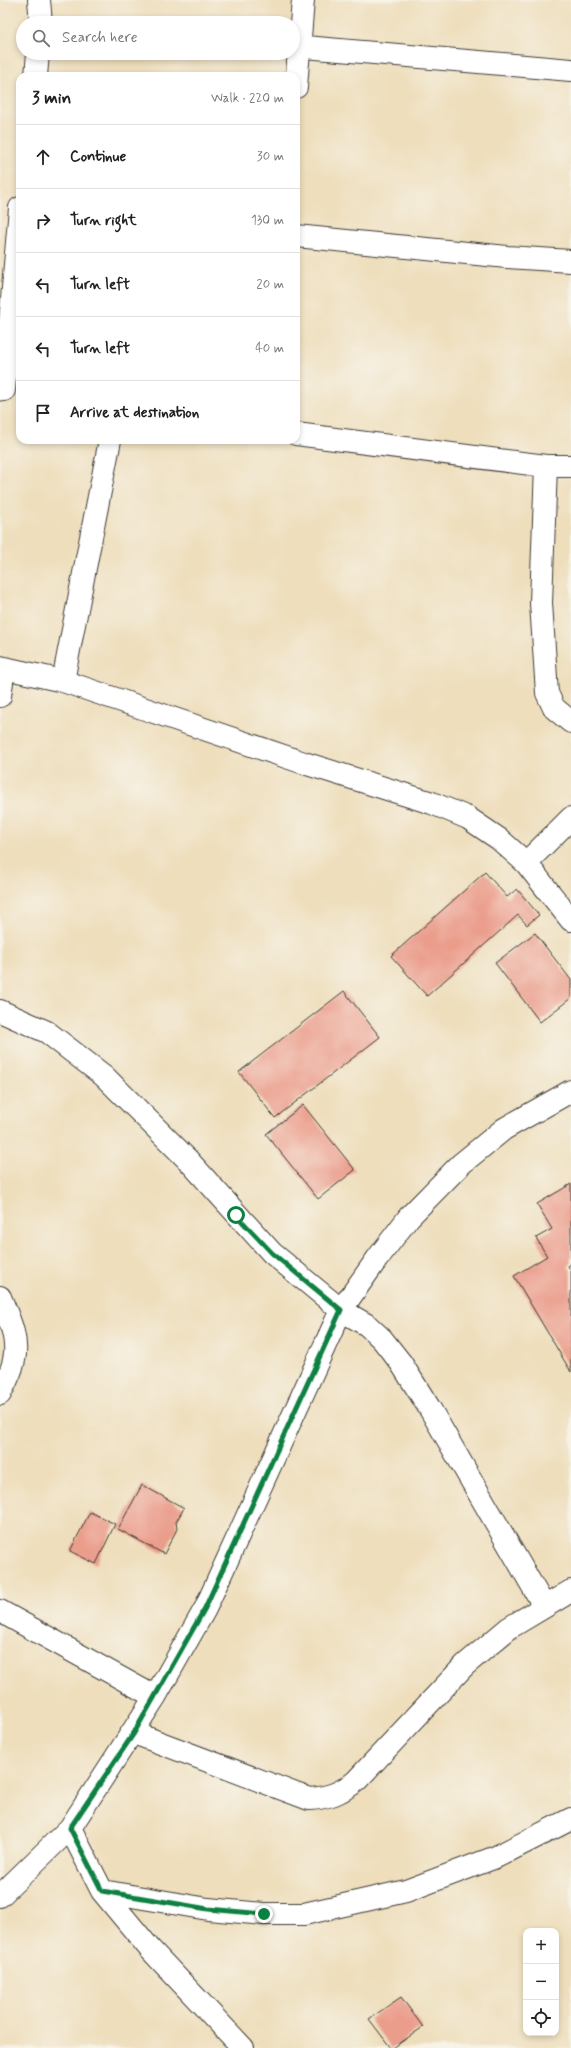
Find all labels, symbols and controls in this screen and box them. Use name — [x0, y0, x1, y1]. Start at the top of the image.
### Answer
search box — [16, 16, 300, 60]
icon: search — [30, 27, 52, 49]
text: Search here — [62, 28, 138, 48]
text: 3 min — [32, 87, 71, 109]
text: Walk · 220 m — [211, 90, 284, 107]
icon: ahead — [32, 146, 54, 168]
text: Continue — [70, 147, 126, 167]
text: 30 m — [257, 148, 284, 165]
icon: right — [32, 210, 54, 232]
text: Turn right — [70, 211, 137, 231]
text: 130 m — [251, 212, 284, 229]
icon: left — [32, 274, 54, 296]
text: Turn left — [70, 275, 130, 295]
text: 20 m — [256, 276, 284, 293]
icon: left — [32, 338, 54, 360]
text: Turn left — [70, 339, 130, 359]
text: 40 m — [255, 340, 284, 357]
icon: arrive — [32, 402, 54, 424]
text: Arrive at destination — [70, 403, 199, 423]
route start — [227, 1206, 245, 1224]
route end — [255, 1905, 273, 1923]
map controls — [523, 1928, 559, 2036]
button: + — [523, 1928, 559, 1964]
button: − — [523, 1964, 559, 2000]
button: locate — [523, 2000, 559, 2036]

